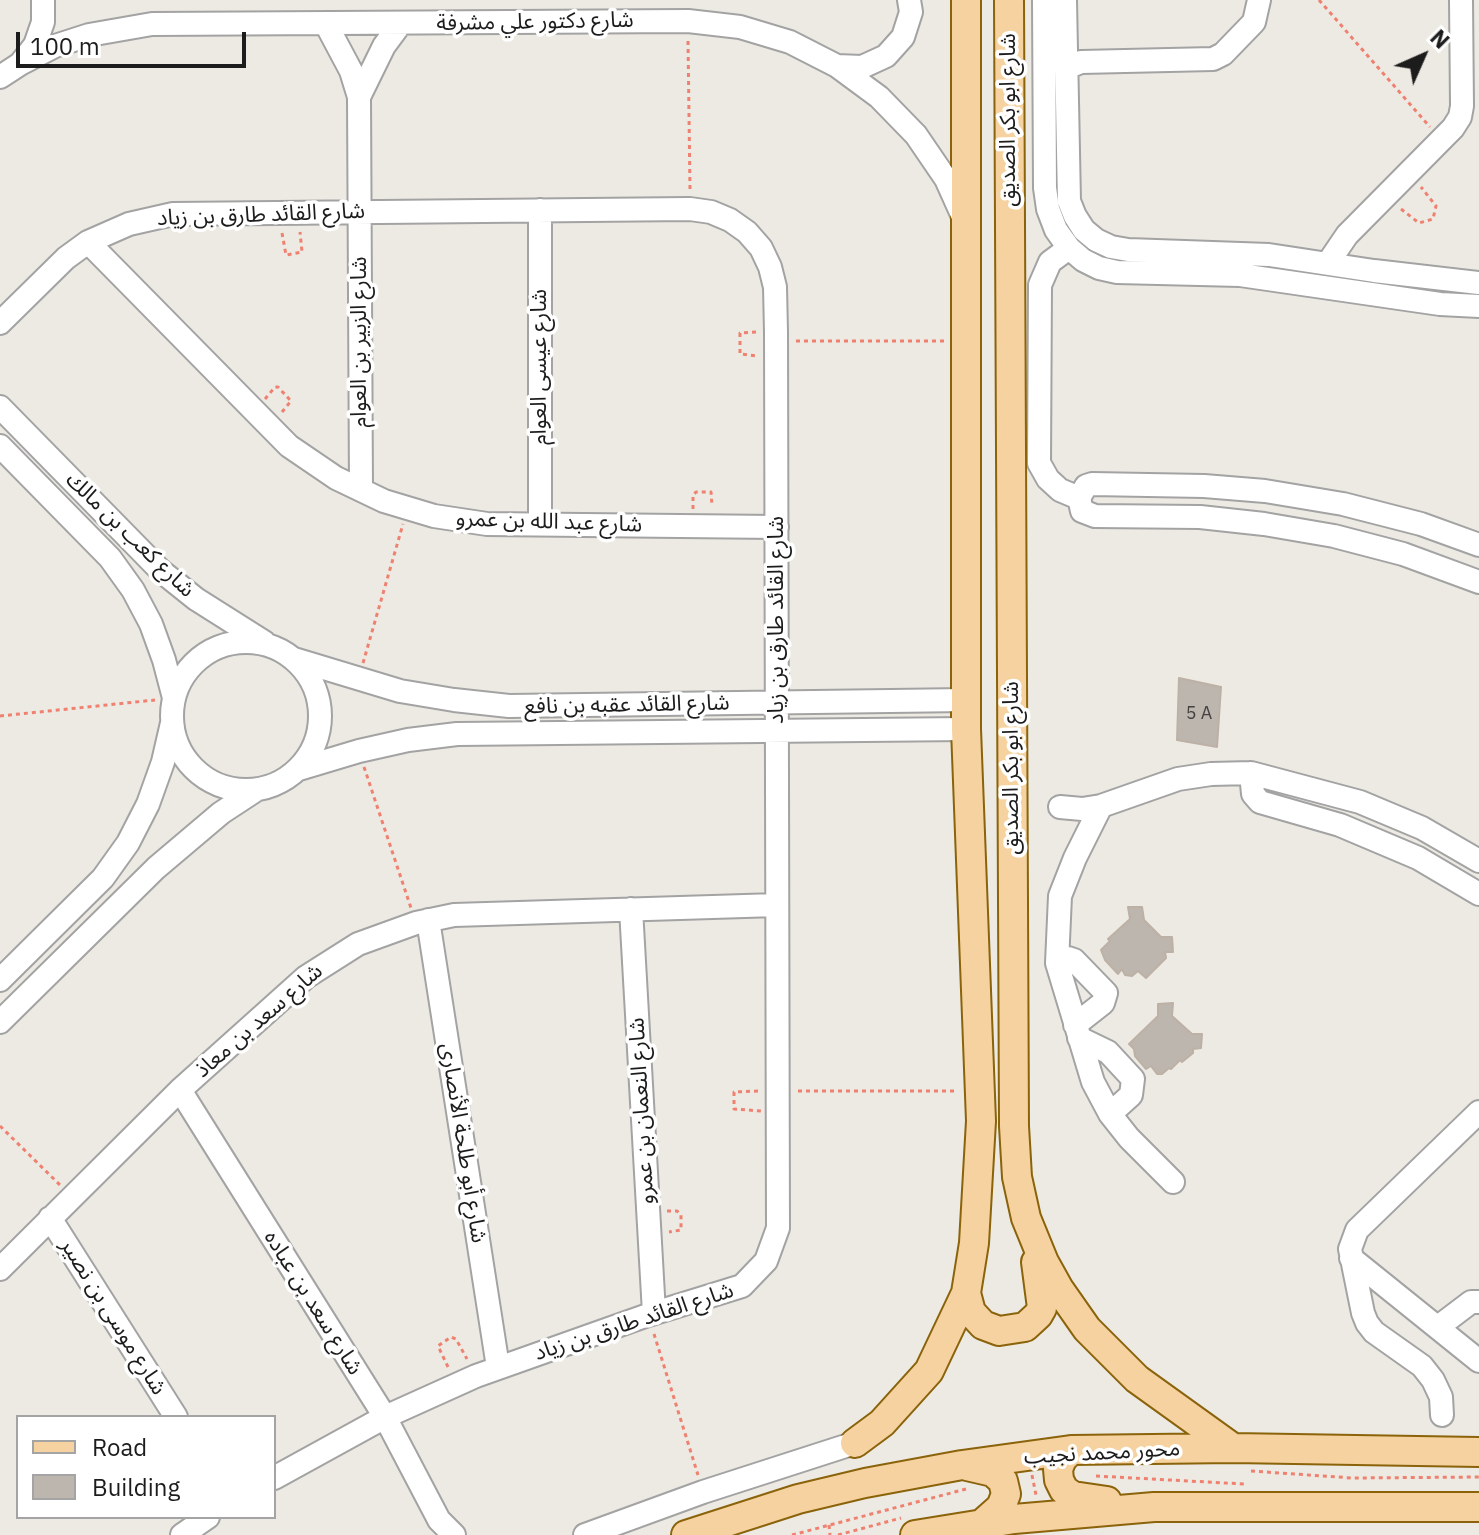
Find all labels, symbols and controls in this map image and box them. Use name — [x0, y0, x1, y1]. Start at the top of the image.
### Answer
street label: شارع دكتور علي مشرفة — [436, 7, 634, 37]
scale bar — [20, 16, 250, 66]
north arrow — [1383, 16, 1463, 96]
text: N — [1424, 23, 1456, 55]
text: 100 m — [30, 30, 100, 62]
street label: شارع ابو بكر الصديق — [996, 33, 1022, 207]
street label: شارع القائد طارق بن زياد — [157, 198, 365, 232]
street label: شارع الزبير بن العوام — [347, 257, 373, 427]
street label: شارع عيسى العوام — [527, 289, 553, 445]
street label: شارع كعب بن مالك — [60, 467, 200, 603]
street label: شارع عبد الله بن عمرو — [455, 506, 643, 538]
street label: شارع القائد طارق بن زياد — [764, 516, 790, 724]
street label: شارع ابو بكر الصديق — [999, 681, 1025, 855]
street label: شارع القائد عقبه بن نافع — [524, 690, 730, 720]
house number: 5 A — [1186, 703, 1212, 725]
street label: شارع سعد بن معاذ — [190, 958, 328, 1084]
street label: شارع النعمان بن عمرو — [624, 1017, 660, 1205]
street label: شارع أبو طلحة الأنصارى — [434, 1041, 492, 1245]
street label: شارع سعد بن عباده — [258, 1226, 368, 1380]
street label: شارع موسى بن نصير — [54, 1234, 172, 1400]
street label: شارع القائد طارق بن زياد — [531, 1277, 737, 1367]
legend — [16, 1415, 276, 1519]
text: Road — [92, 1431, 147, 1463]
street label: محور محمد نجيب — [1023, 1436, 1181, 1470]
text: Building — [92, 1471, 180, 1503]

